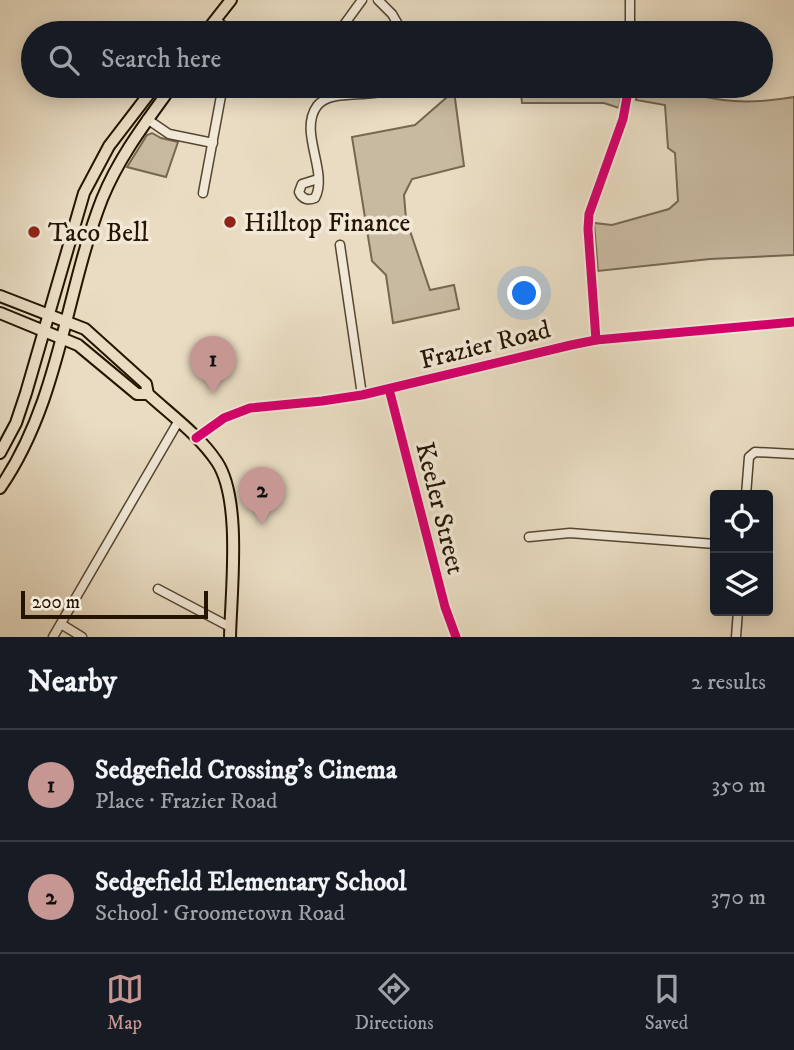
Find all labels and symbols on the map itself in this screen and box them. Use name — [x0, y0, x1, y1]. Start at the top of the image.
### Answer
place label: Hilltop Finance — [244, 207, 410, 240]
marker: Hilltop Finance — [222, 214, 238, 230]
place label: Taco Bell — [48, 217, 149, 250]
marker: Taco Bell — [26, 224, 42, 240]
your location — [507, 276, 541, 310]
street label: Frazier Road — [417, 313, 554, 378]
pin: 1 — [190, 336, 236, 394]
street label: Keeler Street — [407, 439, 472, 578]
pin: 2 — [239, 467, 285, 525]
scale bar — [21, 588, 208, 620]

